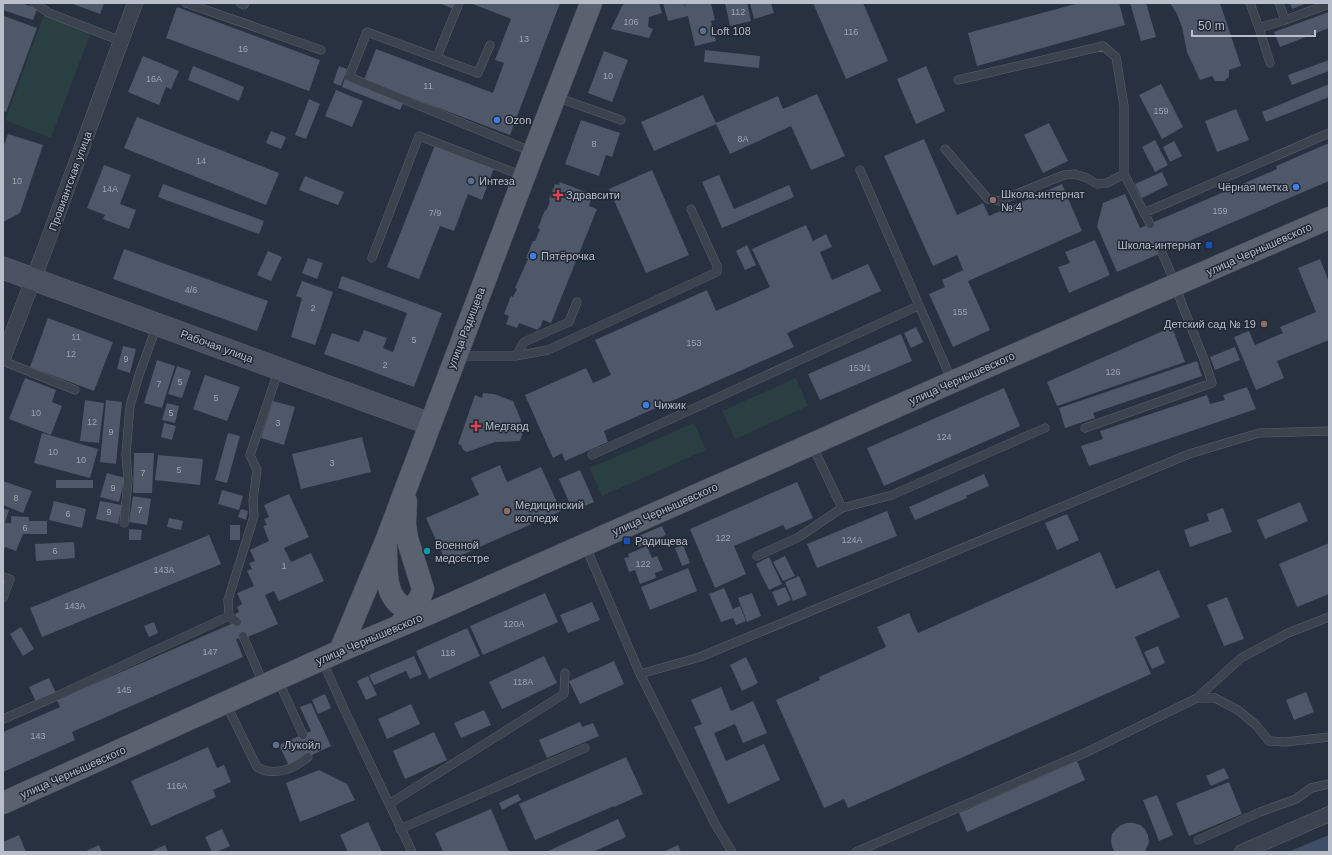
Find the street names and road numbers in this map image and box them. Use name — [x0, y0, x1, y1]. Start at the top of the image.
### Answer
street label: Провиантская улица — [46, 129, 94, 232]
street label: улица Чернышевского — [1205, 220, 1313, 278]
street label: улица Радищева — [445, 285, 487, 370]
street label: Рабочая улица — [179, 327, 256, 365]
street label: улица Чернышевского — [908, 349, 1016, 407]
street label: улица Чернышевского — [611, 480, 719, 538]
street label: улица Чернышевского — [314, 611, 424, 667]
street label: улица Чернышевского — [19, 743, 127, 801]

